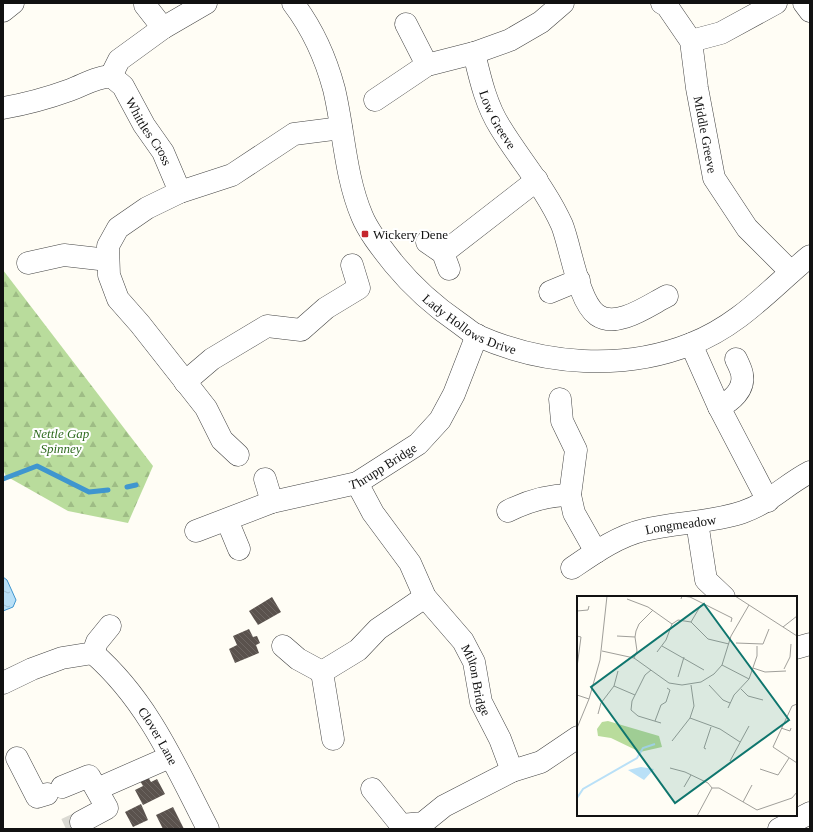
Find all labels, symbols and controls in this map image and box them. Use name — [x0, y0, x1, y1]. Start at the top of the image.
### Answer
street label: Low Greeve — [477, 88, 520, 152]
street label: Whittles Cross — [123, 95, 175, 167]
street label: Middle Greeve — [691, 95, 720, 175]
place label: Wickery Dene — [373, 227, 448, 242]
marker: Wickery Dene — [360, 229, 370, 239]
street label: Lady Hollows Drive — [420, 291, 518, 357]
park label: Nettle Gap Spinney — [32, 426, 90, 456]
street label: Thrupp Bridge — [348, 439, 419, 492]
street label: Longmeadow — [644, 511, 718, 537]
inset map — [577, 596, 797, 816]
street label: Milton Bridge — [458, 641, 494, 718]
street label: Clover Lane — [135, 704, 181, 767]

